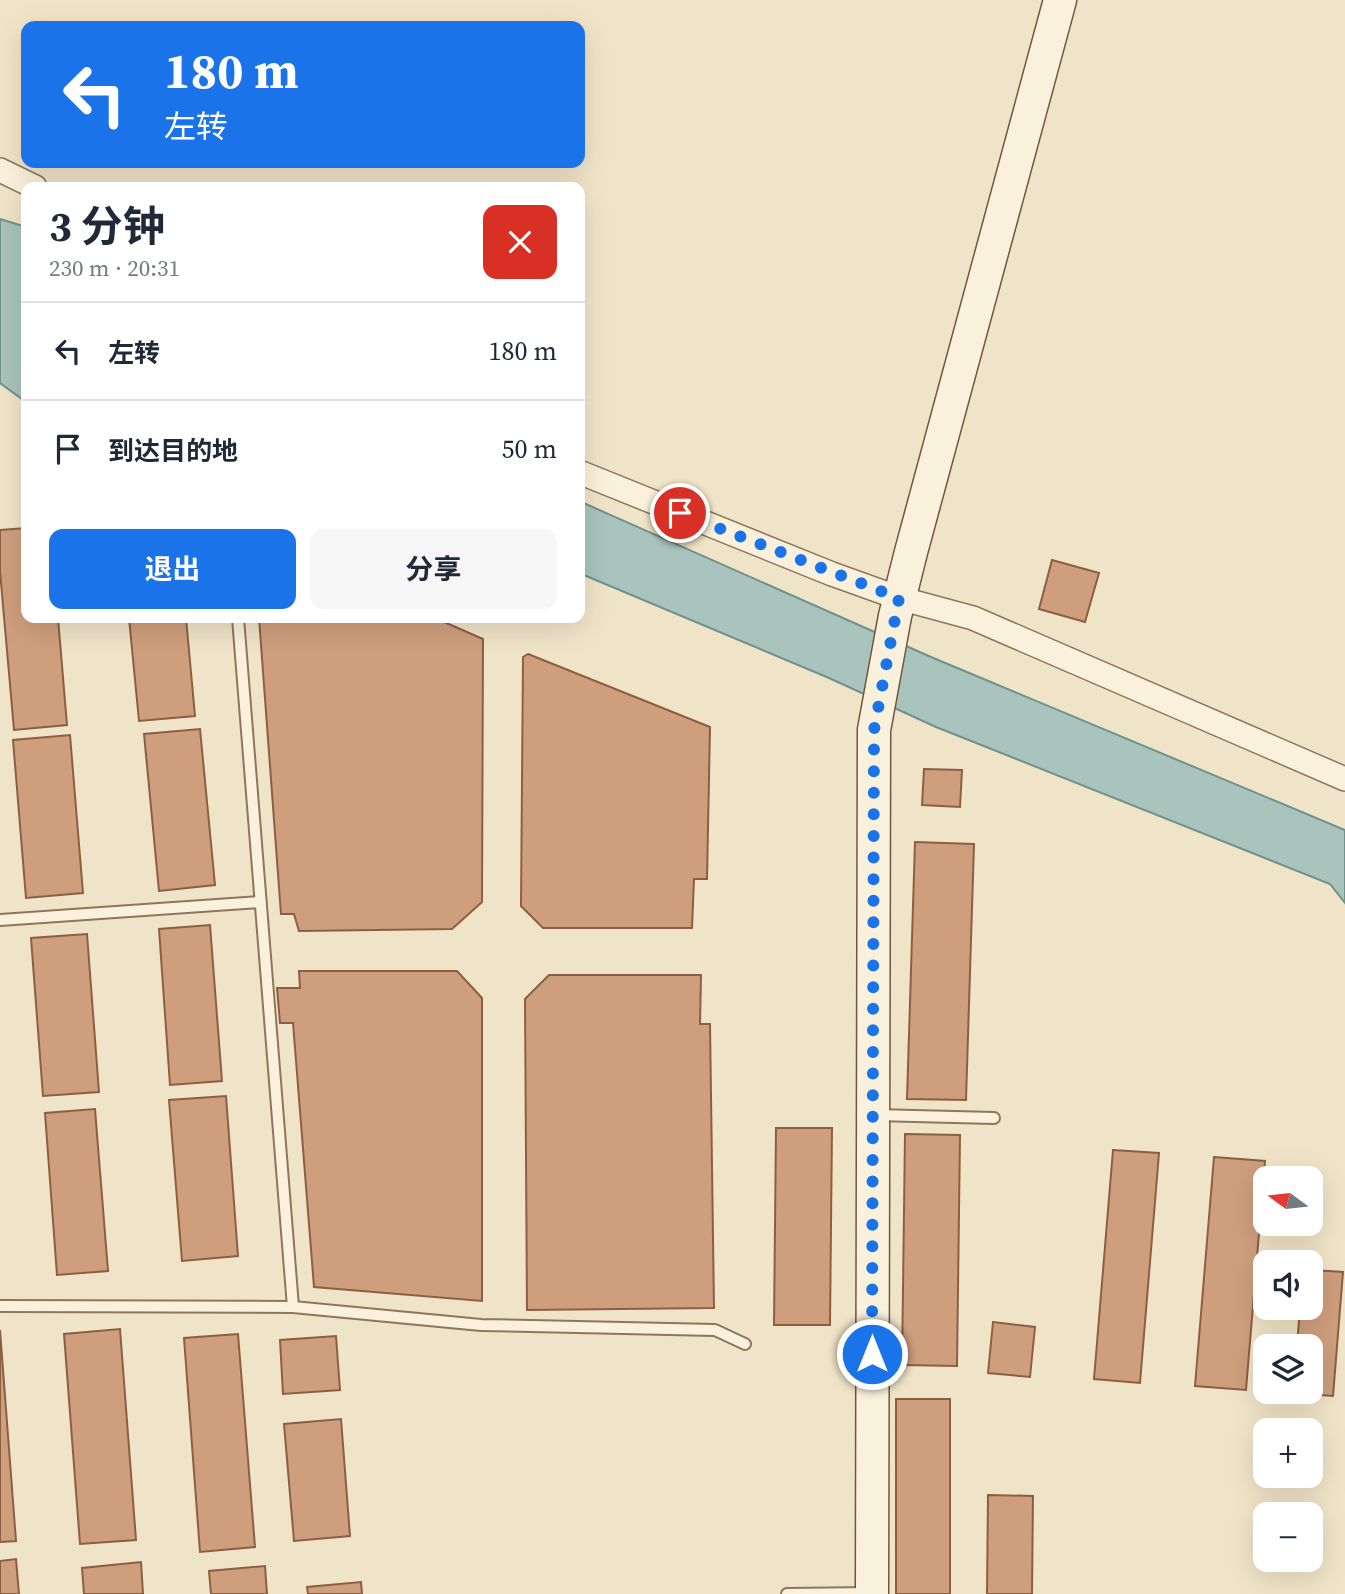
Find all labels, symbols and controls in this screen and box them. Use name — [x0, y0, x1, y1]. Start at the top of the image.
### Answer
text: 180 m — [164, 37, 299, 104]
icon: left — [49, 49, 140, 140]
text: 左转 — [164, 105, 228, 149]
text: 3 分钟 — [49, 197, 165, 255]
button: close — [483, 205, 557, 279]
text: 230 m · 20:31 — [49, 252, 180, 284]
icon: left — [49, 332, 87, 370]
text: 180 m — [489, 333, 557, 369]
text: 左转 — [108, 335, 160, 371]
icon: arrive — [49, 430, 87, 468]
text: 50 m — [502, 431, 557, 467]
text: 到达目的地 — [108, 433, 238, 469]
pin — [650, 483, 710, 543]
icon: arrive — [661, 494, 699, 532]
button: 退出 — [49, 529, 296, 609]
button: 分享 — [310, 529, 557, 609]
north arrow — [1253, 1166, 1323, 1236]
map controls — [1253, 1166, 1323, 1572]
button: sound — [1253, 1250, 1323, 1320]
position arrow — [835, 1317, 909, 1391]
button: layers — [1253, 1334, 1323, 1404]
button: + — [1253, 1418, 1323, 1488]
button: − — [1253, 1502, 1323, 1572]

